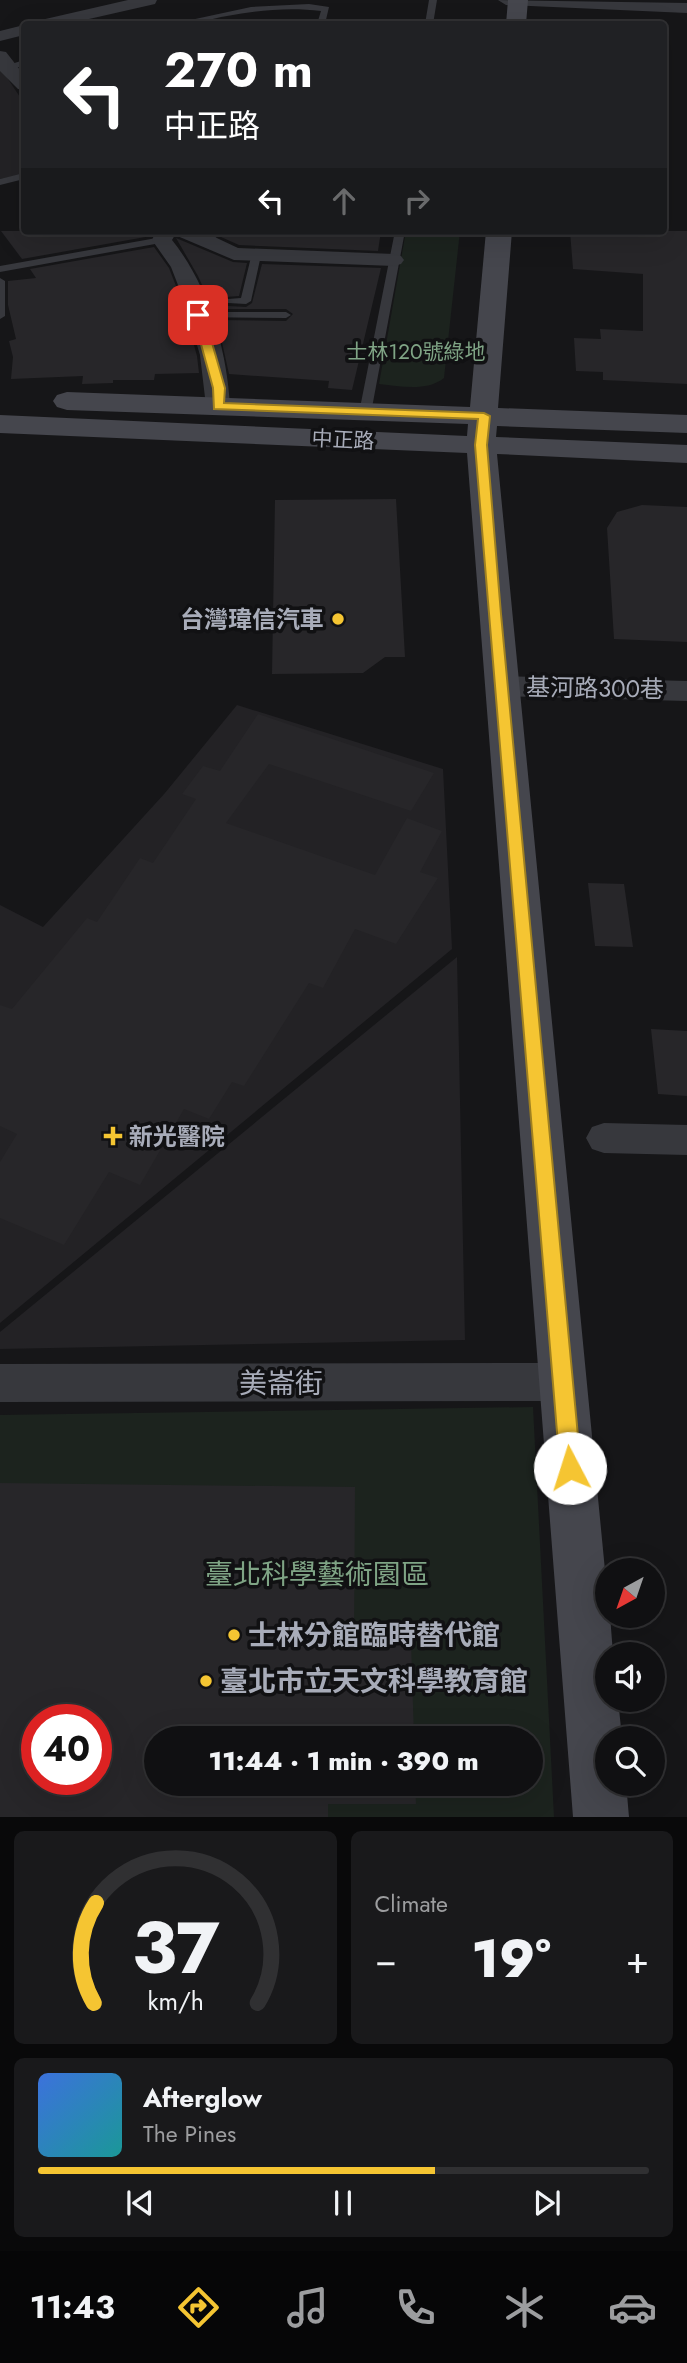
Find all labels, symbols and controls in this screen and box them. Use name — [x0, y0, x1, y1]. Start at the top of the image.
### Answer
text: 270 m — [164, 35, 313, 105]
icon: left — [49, 49, 140, 140]
text: 中正路 — [164, 103, 260, 149]
icon: left — [252, 182, 290, 220]
icon: ahead — [325, 182, 363, 220]
icon: right — [398, 182, 436, 220]
pin — [168, 285, 228, 345]
icon: arrive — [179, 296, 217, 334]
park label: 士林120號綠地 — [347, 337, 486, 367]
street label: 中正路 — [311, 423, 375, 457]
place label: 台灣瑋信汽車 — [180, 602, 324, 637]
marker: 台灣瑋信汽車 — [330, 611, 346, 627]
street label: 基河路300巷 — [526, 669, 664, 707]
place label: 新光醫院 — [129, 1119, 225, 1154]
marker: 新光醫院 — [103, 1126, 123, 1146]
street label: 美崙街 — [239, 1363, 323, 1404]
position arrow — [533, 1431, 607, 1505]
park label: 臺北科學藝術園區 — [205, 1554, 429, 1595]
north arrow — [595, 1558, 665, 1628]
map controls — [595, 1558, 665, 1796]
place label: 士林分館臨時替代館 — [248, 1615, 500, 1656]
marker: 士林分館臨時替代館 — [226, 1627, 242, 1643]
button: sound — [595, 1642, 665, 1712]
place label: 臺北市立天文科學教育館 — [220, 1661, 528, 1702]
marker: 臺北市立天文科學教育館 — [198, 1673, 214, 1689]
speed limit sign: 40 — [21, 1704, 112, 1795]
button: search — [595, 1726, 665, 1796]
text: 11:44 · 1 min · 390 m — [208, 1742, 479, 1780]
text: Climate — [375, 1887, 448, 1921]
text: 37 — [131, 1896, 219, 2001]
text: 19° — [472, 1921, 551, 1997]
text: − — [375, 1932, 397, 1987]
text: + — [626, 1932, 649, 1987]
text: km/h — [147, 1983, 204, 2019]
text: Afterglow — [143, 2079, 262, 2117]
text: The Pines — [143, 2117, 236, 2151]
icon: previous — [121, 2184, 159, 2222]
icon: pause — [324, 2184, 362, 2222]
icon: next — [528, 2184, 566, 2222]
icon: directions — [174, 2283, 223, 2332]
icon: music — [283, 2283, 332, 2332]
icon: phone — [391, 2283, 440, 2332]
icon: climate — [500, 2283, 549, 2332]
icon: car — [608, 2283, 657, 2332]
text: 11:43 — [30, 2284, 115, 2330]

